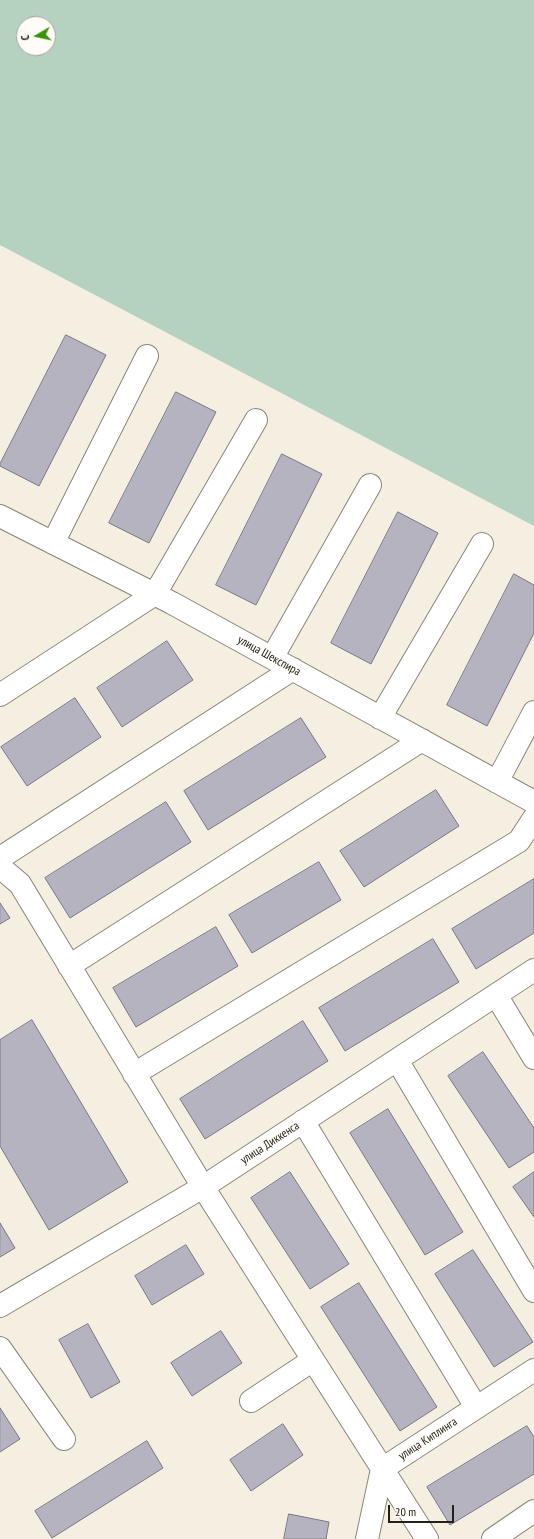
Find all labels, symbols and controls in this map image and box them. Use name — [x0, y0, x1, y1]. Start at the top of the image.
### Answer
north arrow — [16, 16, 56, 56]
text: С — [18, 34, 32, 41]
street label: улица Шекспира — [235, 633, 303, 679]
street label: улица Диккенса — [238, 1119, 302, 1167]
street label: улица Киплинга — [396, 1415, 460, 1463]
scale bar — [390, 1497, 456, 1523]
text: 20 m — [395, 1504, 416, 1519]

